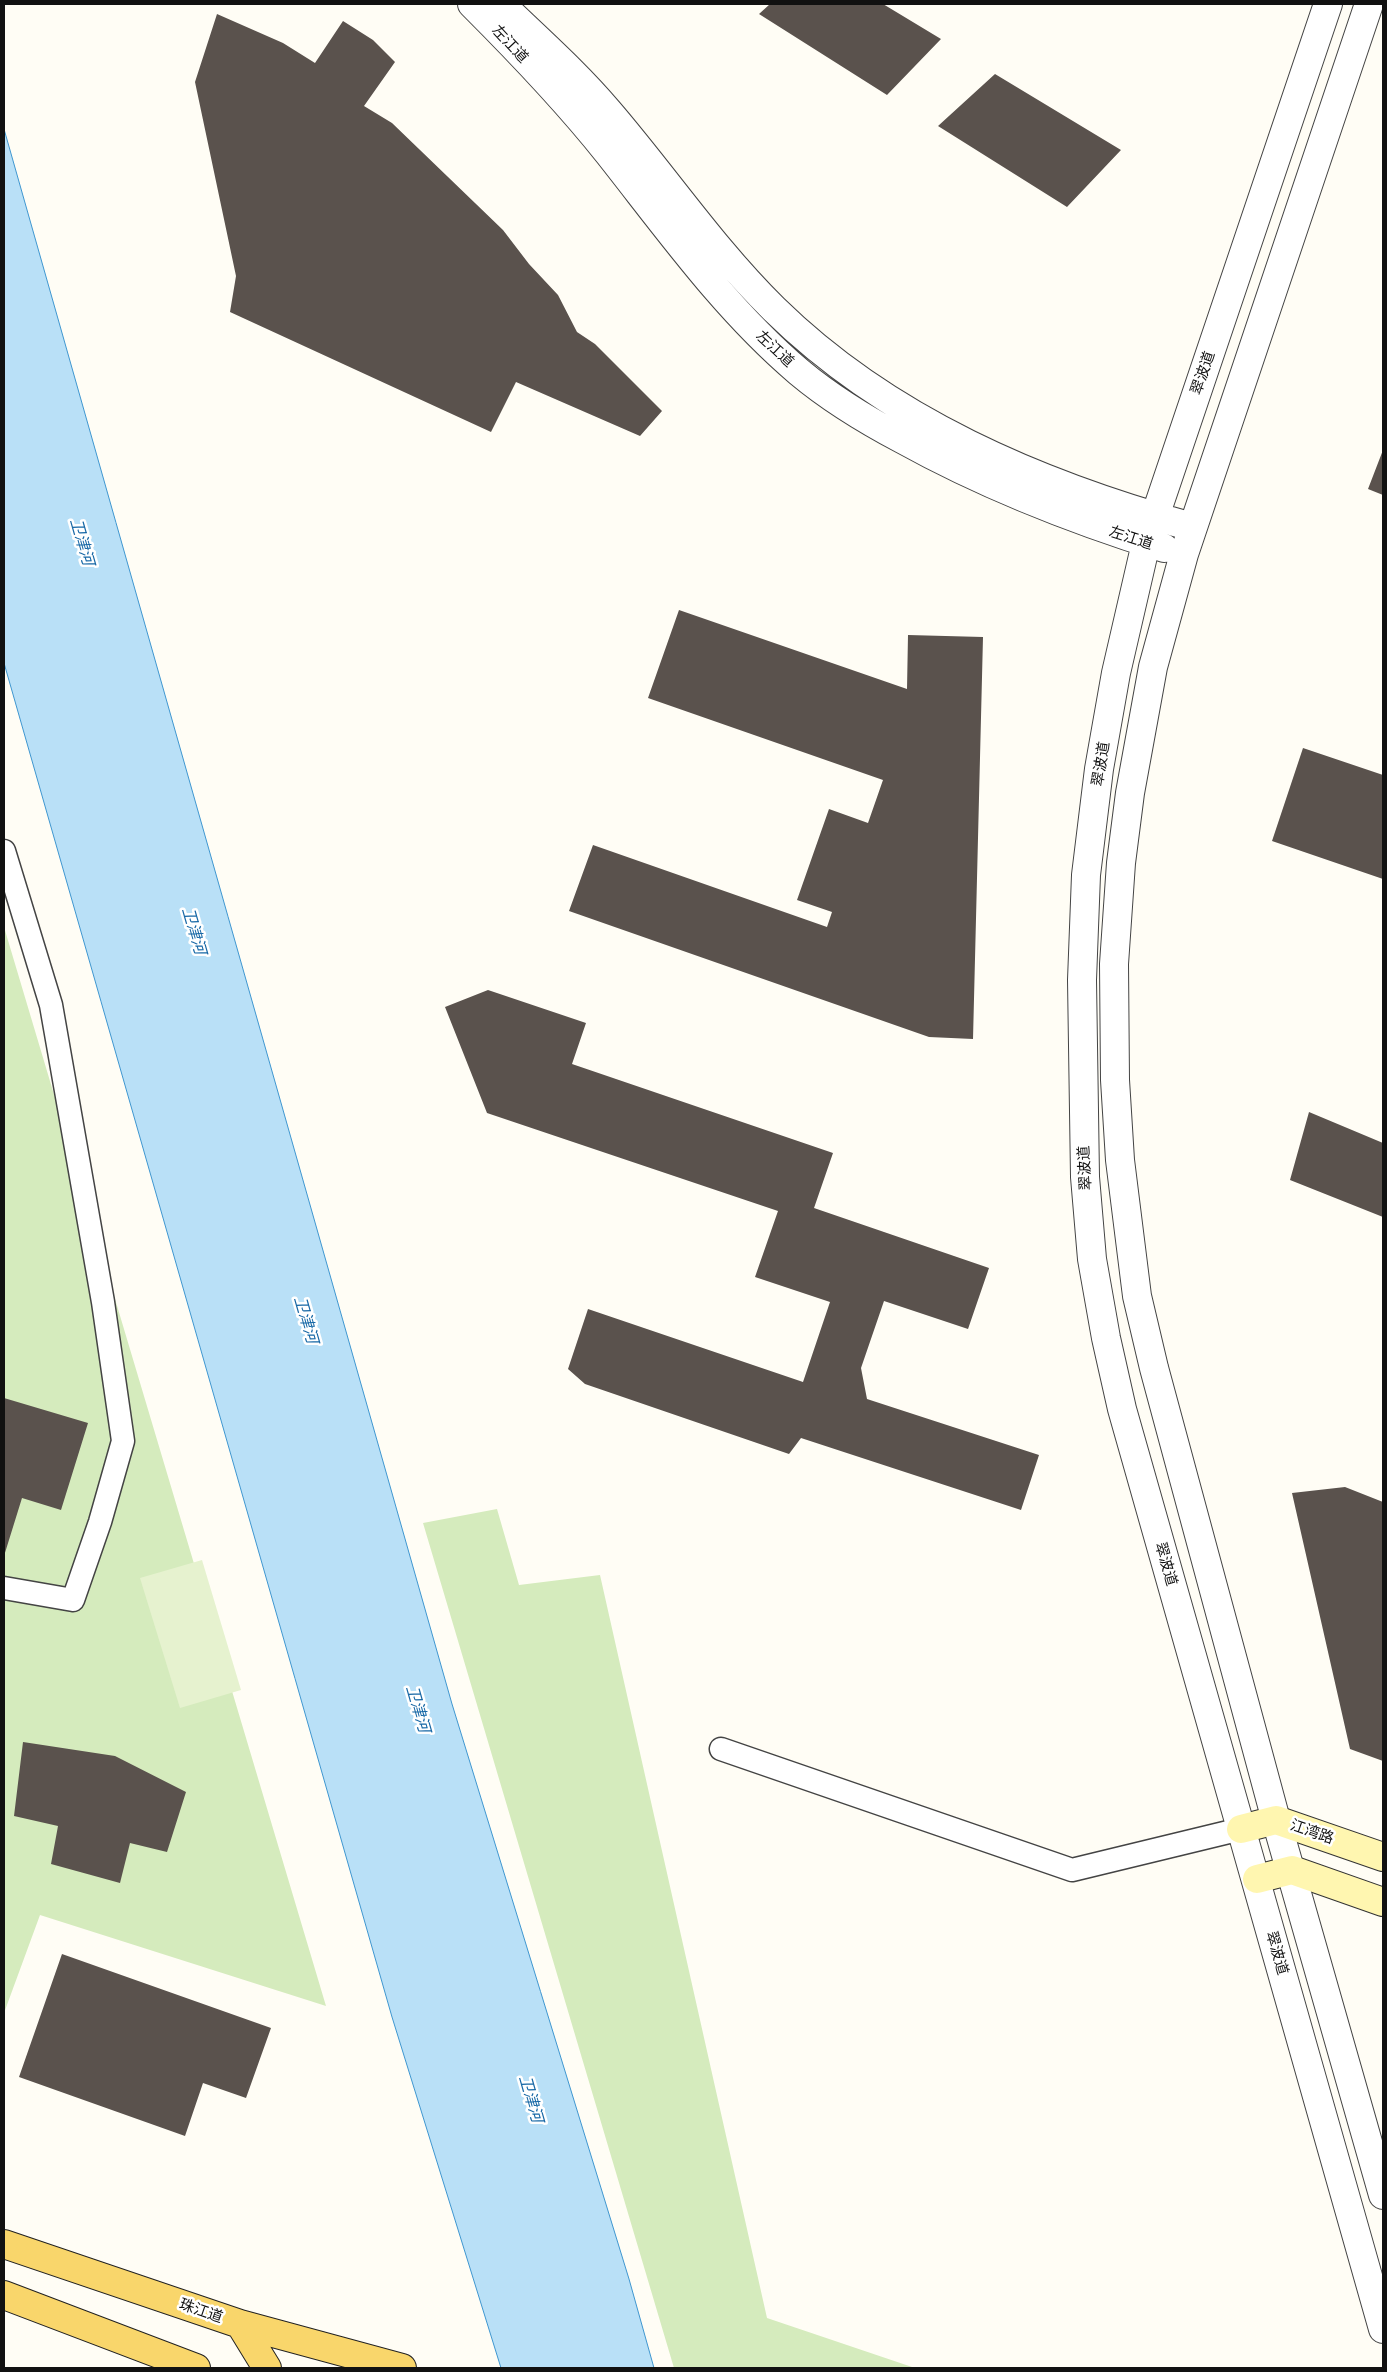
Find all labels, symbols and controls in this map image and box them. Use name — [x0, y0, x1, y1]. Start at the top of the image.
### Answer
street label: 左江道 — [488, 21, 532, 67]
street label: 左江道 — [752, 327, 798, 371]
street label: 翠波道 — [1187, 349, 1219, 397]
water label: 卫津河 — [66, 516, 98, 568]
street label: 左江道 — [1107, 522, 1155, 554]
street label: 翠波道 — [1089, 740, 1113, 788]
water label: 卫津河 — [178, 905, 210, 957]
street label: 翠波道 — [1075, 1145, 1095, 1191]
water label: 卫津河 — [290, 1294, 322, 1346]
street label: 翠波道 — [1151, 1540, 1181, 1588]
water label: 卫津河 — [402, 1683, 434, 1735]
street label: 江湾路 — [1288, 1816, 1336, 1848]
street label: 翠波道 — [1262, 1929, 1292, 1977]
water label: 卫津河 — [515, 2073, 547, 2125]
street label: 珠江道 — [177, 2295, 225, 2327]

